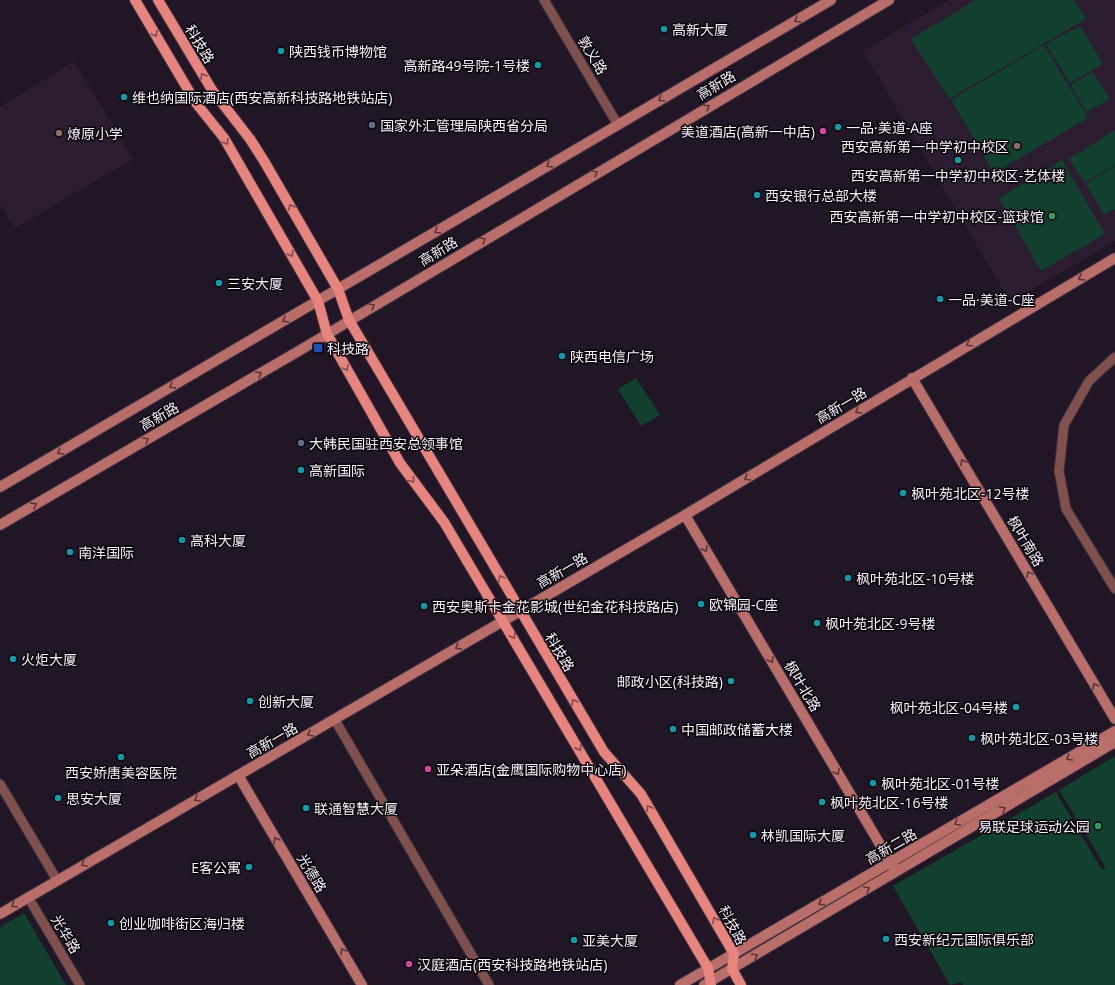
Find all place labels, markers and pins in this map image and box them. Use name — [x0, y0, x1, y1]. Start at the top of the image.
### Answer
place label: 高新大厦 — [672, 20, 728, 39]
marker: 高新大厦 — [659, 24, 669, 34]
place label: 陕西钱币博物馆 — [289, 42, 387, 61]
marker: 陕西钱币博物馆 — [276, 46, 286, 56]
place label: 高新路49号院-1号楼 — [403, 56, 530, 75]
marker: 高新路49号院-1号楼 — [533, 60, 543, 70]
place label: 维也纳国际酒店(西安高新科技路地铁站店) — [132, 88, 392, 107]
marker: 维也纳国际酒店(西安高新科技路地铁站店) — [119, 92, 129, 102]
place label: 国家外汇管理局陕西省分局 — [380, 116, 548, 135]
place label: 一品·美道-A座 — [846, 118, 933, 137]
marker: 国家外汇管理局陕西省分局 — [367, 120, 377, 130]
place label: 美道酒店(高新一中店) — [681, 122, 815, 141]
marker: 一品·美道-A座 — [833, 122, 843, 132]
place label: 燎原小学 — [67, 124, 123, 143]
marker: 美道酒店(高新一中店) — [818, 126, 828, 136]
marker: 燎原小学 — [54, 128, 64, 138]
place label: 西安高新第一中学初中校区 — [841, 137, 1009, 156]
marker: 西安高新第一中学初中校区 — [1012, 141, 1022, 151]
marker: 西安高新第一中学初中校区-艺体楼 — [953, 155, 963, 165]
place label: 西安高新第一中学初中校区-艺体楼 — [851, 166, 1065, 185]
place label: 西安银行总部大楼 — [765, 186, 877, 205]
marker: 西安银行总部大楼 — [752, 190, 762, 200]
place label: 西安高新第一中学初中校区-篮球馆 — [829, 207, 1044, 226]
marker: 西安高新第一中学初中校区-篮球馆 — [1047, 211, 1057, 221]
place label: 三安大厦 — [227, 274, 283, 293]
marker: 三安大厦 — [214, 278, 224, 288]
place label: 一品·美道-C座 — [948, 290, 1035, 309]
marker: 一品·美道-C座 — [935, 294, 945, 304]
place label: 科技路 — [327, 339, 369, 358]
marker: 科技路 — [312, 342, 324, 354]
place label: 陕西电信广场 — [570, 347, 654, 366]
marker: 陕西电信广场 — [557, 351, 567, 361]
place label: 大韩民国驻西安总领事馆 — [309, 434, 463, 453]
marker: 大韩民国驻西安总领事馆 — [296, 438, 306, 448]
place label: 高新国际 — [309, 461, 365, 480]
marker: 高新国际 — [296, 465, 306, 475]
place label: 枫叶苑北区-12号楼 — [911, 484, 1030, 503]
marker: 枫叶苑北区-12号楼 — [898, 488, 908, 498]
place label: 高科大厦 — [190, 531, 246, 550]
marker: 高科大厦 — [177, 535, 187, 545]
place label: 南洋国际 — [78, 543, 134, 562]
marker: 南洋国际 — [65, 547, 75, 557]
place label: 枫叶苑北区-10号楼 — [856, 569, 975, 588]
marker: 枫叶苑北区-10号楼 — [843, 573, 853, 583]
place label: 欧锦园-C座 — [709, 595, 778, 614]
place label: 西安奥斯卡金花影城(世纪金花科技路店) — [432, 597, 678, 616]
marker: 欧锦园-C座 — [696, 599, 706, 609]
marker: 西安奥斯卡金花影城(世纪金花科技路店) — [419, 601, 429, 611]
place label: 枫叶苑北区-9号楼 — [825, 614, 936, 633]
marker: 枫叶苑北区-9号楼 — [812, 618, 822, 628]
place label: 火炬大厦 — [21, 650, 77, 669]
marker: 火炬大厦 — [8, 654, 18, 664]
place label: 邮政小区(科技路) — [617, 672, 723, 691]
marker: 邮政小区(科技路) — [726, 676, 736, 686]
place label: 创新大厦 — [258, 692, 314, 711]
marker: 创新大厦 — [245, 696, 255, 706]
place label: 枫叶苑北区-04号楼 — [889, 698, 1008, 717]
marker: 枫叶苑北区-04号楼 — [1011, 702, 1021, 712]
place label: 中国邮政储蓄大楼 — [681, 720, 793, 739]
marker: 中国邮政储蓄大楼 — [668, 724, 678, 734]
place label: 枫叶苑北区-03号楼 — [980, 729, 1099, 748]
marker: 枫叶苑北区-03号楼 — [967, 733, 977, 743]
marker: 西安娇唐美容医院 — [116, 752, 126, 762]
place label: 亚朵酒店(金鹰国际购物中心店) — [436, 760, 626, 779]
place label: 西安娇唐美容医院 — [65, 763, 177, 782]
marker: 亚朵酒店(金鹰国际购物中心店) — [423, 764, 433, 774]
place label: 枫叶苑北区-01号楼 — [881, 774, 1000, 793]
marker: 枫叶苑北区-01号楼 — [868, 778, 878, 788]
place label: 思安大厦 — [66, 789, 122, 808]
marker: 思安大厦 — [53, 793, 63, 803]
place label: 枫叶苑北区-16号楼 — [830, 793, 949, 812]
marker: 枫叶苑北区-16号楼 — [817, 797, 827, 807]
place label: 联通智慧大厦 — [314, 799, 398, 818]
marker: 联通智慧大厦 — [301, 803, 311, 813]
place label: 易联足球运动公园 — [978, 817, 1090, 836]
marker: 易联足球运动公园 — [1093, 821, 1103, 831]
place label: 林凯国际大厦 — [761, 826, 845, 845]
marker: 林凯国际大厦 — [748, 830, 758, 840]
place label: E客公寓 — [191, 858, 241, 877]
marker: E客公寓 — [244, 862, 254, 872]
place label: 创业咖啡街区海归楼 — [119, 914, 245, 933]
marker: 创业咖啡街区海归楼 — [106, 918, 116, 928]
place label: 西安新纪元国际俱乐部 — [894, 930, 1034, 949]
place label: 亚美大厦 — [582, 931, 638, 950]
marker: 西安新纪元国际俱乐部 — [881, 934, 891, 944]
marker: 亚美大厦 — [569, 935, 579, 945]
place label: 汉庭酒店(西安科技路地铁站店) — [417, 955, 607, 974]
marker: 汉庭酒店(西安科技路地铁站店) — [404, 959, 414, 969]

